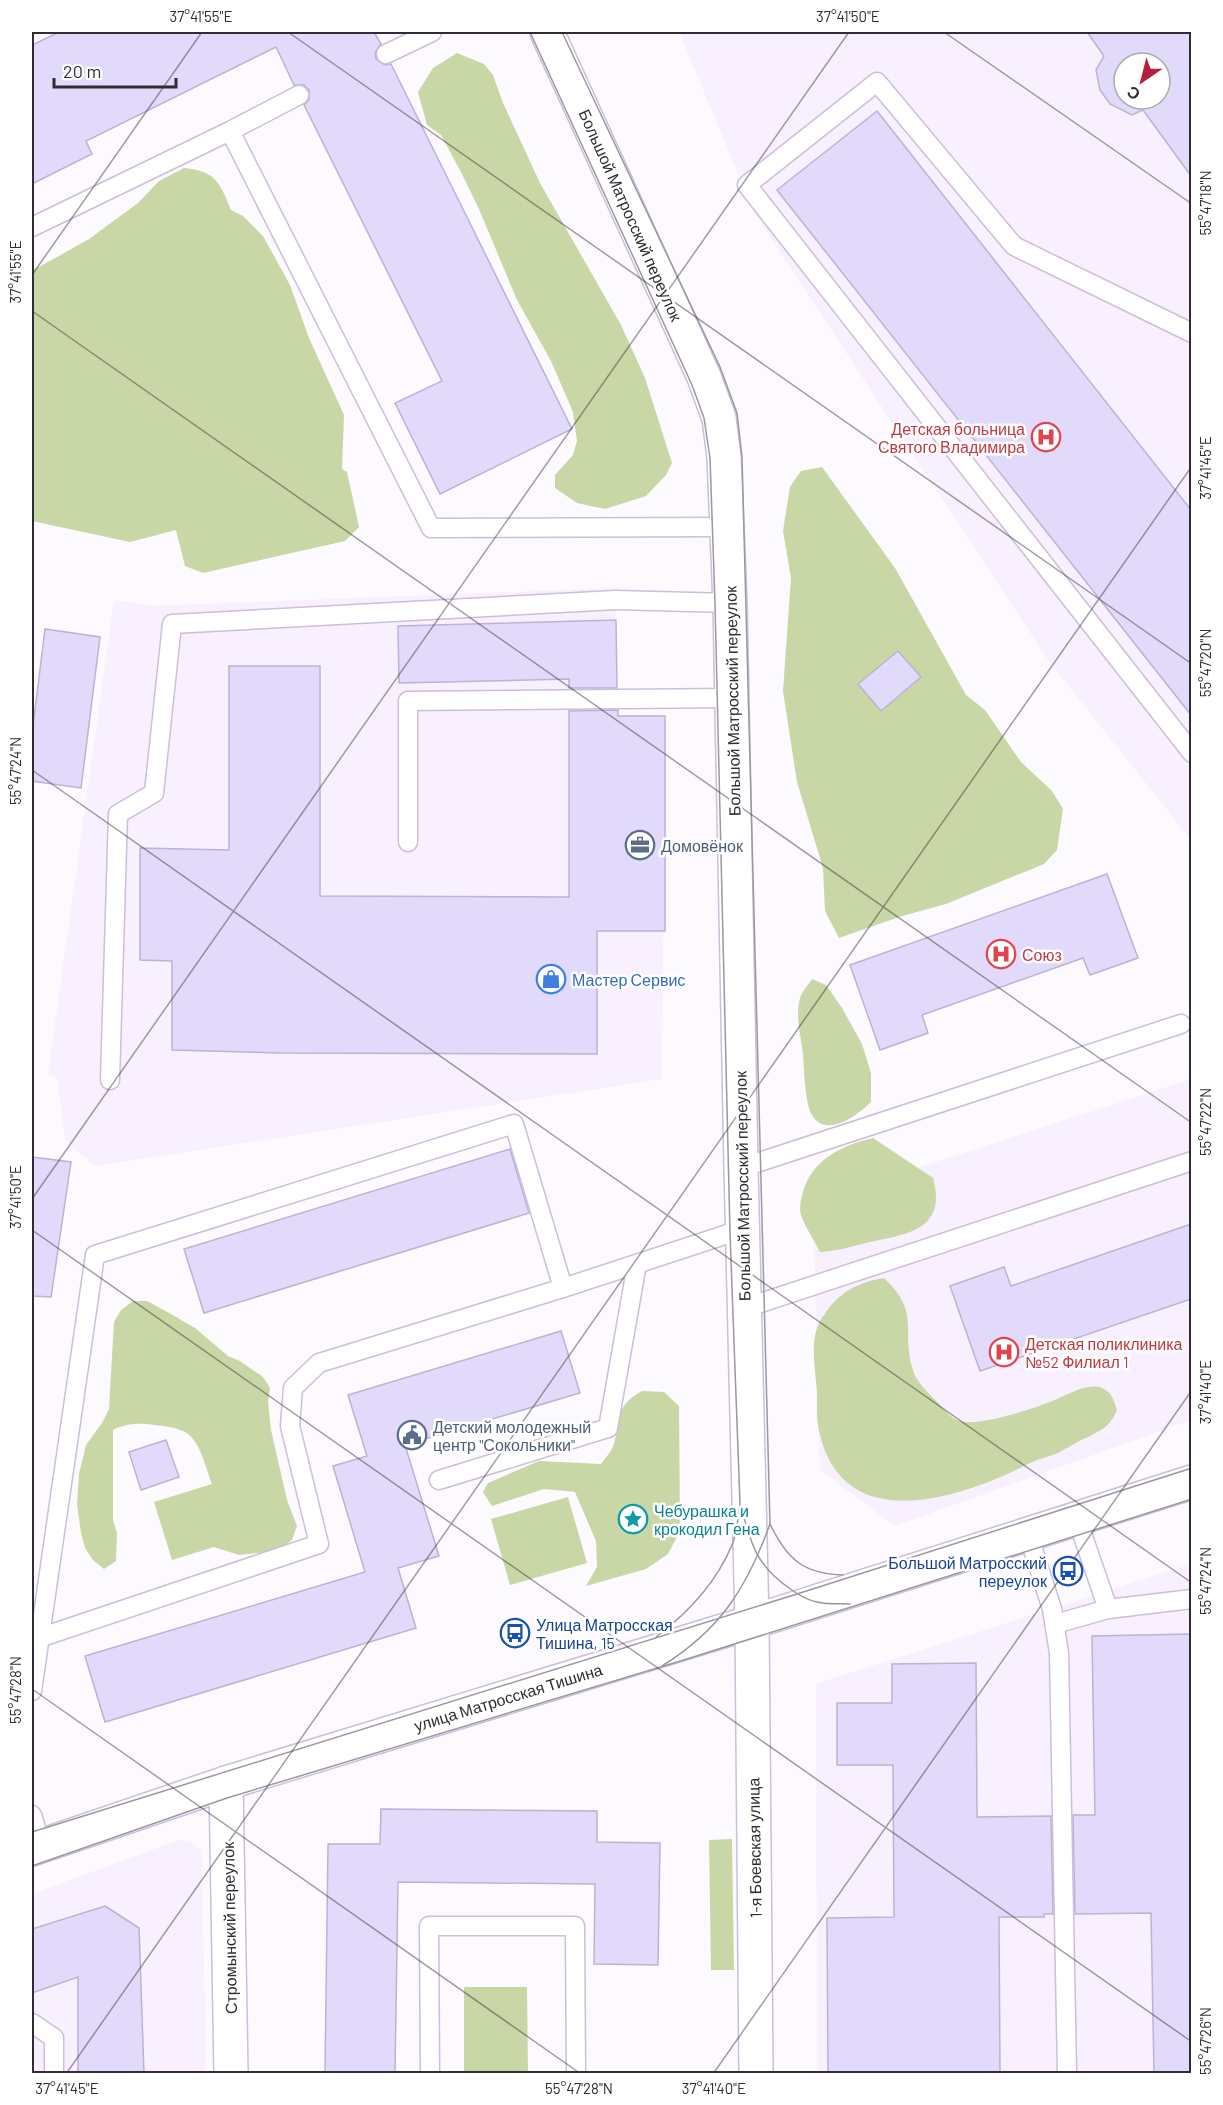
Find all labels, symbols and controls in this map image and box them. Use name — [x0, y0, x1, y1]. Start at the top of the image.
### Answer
text: 37°41'55"E — [169, 7, 233, 25]
text: 37°41'50"E — [816, 7, 880, 25]
scale bar — [54, 51, 176, 89]
north arrow — [1112, 51, 1172, 111]
text: 20 m — [63, 60, 101, 82]
text: С — [1123, 82, 1143, 105]
street label: Большой Матросский переулок — [576, 106, 687, 325]
text: 55°47'18"N — [1196, 170, 1214, 236]
text: 37°41'55"E — [6, 240, 24, 304]
place label: Детская больница Святого Владимира — [878, 419, 1025, 456]
hospital icon: Детская больница Святого Владимира — [1030, 421, 1062, 453]
text: 37°41'45"E — [1196, 436, 1214, 500]
street label: Большой Матросский переулок — [720, 585, 744, 816]
text: 55°47'20"N — [1196, 629, 1214, 697]
text: 55°47'24"N — [6, 737, 24, 805]
office icon: Домовёнок — [624, 829, 656, 861]
place label: Домовёнок — [661, 836, 744, 855]
hospital icon: Союз — [985, 938, 1017, 970]
place label: Союз — [1022, 945, 1062, 964]
shop icon: Мастер Сервис — [535, 963, 567, 995]
place label: Мастер Сервис — [572, 970, 685, 989]
street label: Большой Матросский переулок — [730, 1070, 754, 1301]
text: 55°47'22"N — [1196, 1088, 1214, 1156]
text: 37°41'50"E — [6, 1165, 24, 1229]
place label: Детская поликлиника №52 Филиал 1 — [1025, 1334, 1183, 1371]
hospital icon: Детская поликлиника №52 Филиал 1 — [988, 1336, 1020, 1368]
text: 37°41'40"E — [1196, 1360, 1214, 1424]
place label: Детский молодежный центр "Сокольники" — [433, 1417, 591, 1454]
public building icon: Детский молодежный центр "Сокольники" — [396, 1419, 428, 1451]
place label: Чебурашка и крокодил Гена — [654, 1501, 760, 1538]
place icon: Чебурашка и крокодил Гена — [617, 1503, 649, 1535]
text: 55°47'24"N — [1196, 1547, 1214, 1615]
place label: Большой Матросский переулок — [888, 1553, 1048, 1590]
bus stop icon: Большой Матросский переулок — [1052, 1555, 1084, 1587]
place label: Улица Матросская Тишина, 15 — [536, 1615, 673, 1652]
bus stop icon: Улица Матросская Тишина, 15 — [499, 1617, 531, 1649]
text: 55°47'28"N — [6, 1656, 24, 1724]
street label: улица Матросская Тишина — [412, 1659, 605, 1735]
street label: 1-я Боевская улица — [743, 1778, 765, 1918]
street label: Стромынский переулок — [218, 1841, 240, 2014]
text: 55°47'26"N — [1196, 2007, 1214, 2075]
text: 37°41'45"E — [35, 2079, 99, 2097]
text: 55°47'28"N — [545, 2079, 613, 2097]
text: 37°41'40"E — [682, 2079, 746, 2097]

